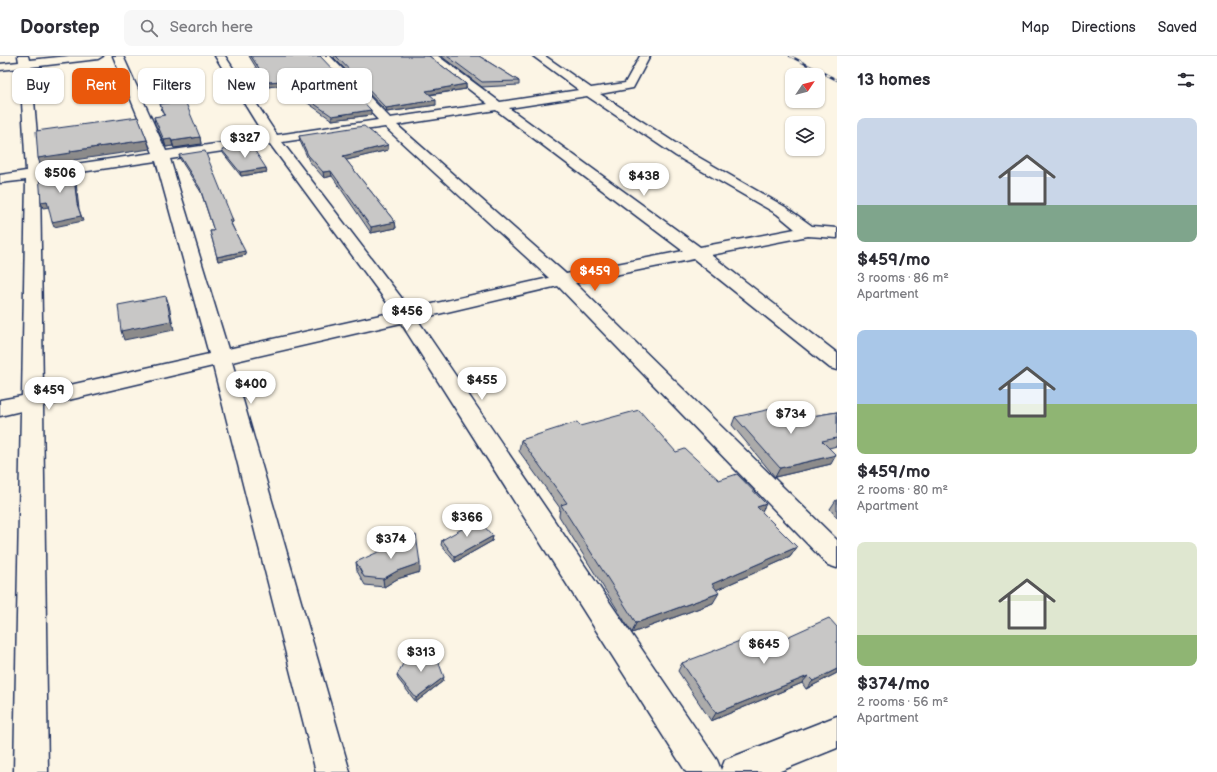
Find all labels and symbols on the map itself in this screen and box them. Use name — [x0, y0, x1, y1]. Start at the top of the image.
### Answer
north arrow — [785, 68, 825, 108]
pin: $327 — [221, 125, 269, 159]
pin: $506 — [36, 160, 84, 194]
pin: $438 — [620, 163, 668, 197]
pin: $459 — [571, 258, 619, 292]
pin: $456 — [383, 298, 431, 332]
pin: $455 — [458, 367, 506, 401]
pin: $400 — [227, 371, 275, 405]
pin: $459 — [25, 377, 73, 411]
pin: $734 — [767, 401, 815, 435]
pin: $366 — [443, 504, 491, 538]
pin: $374 — [367, 526, 415, 560]
pin: $645 — [740, 631, 788, 665]
pin: $313 — [397, 639, 445, 673]

